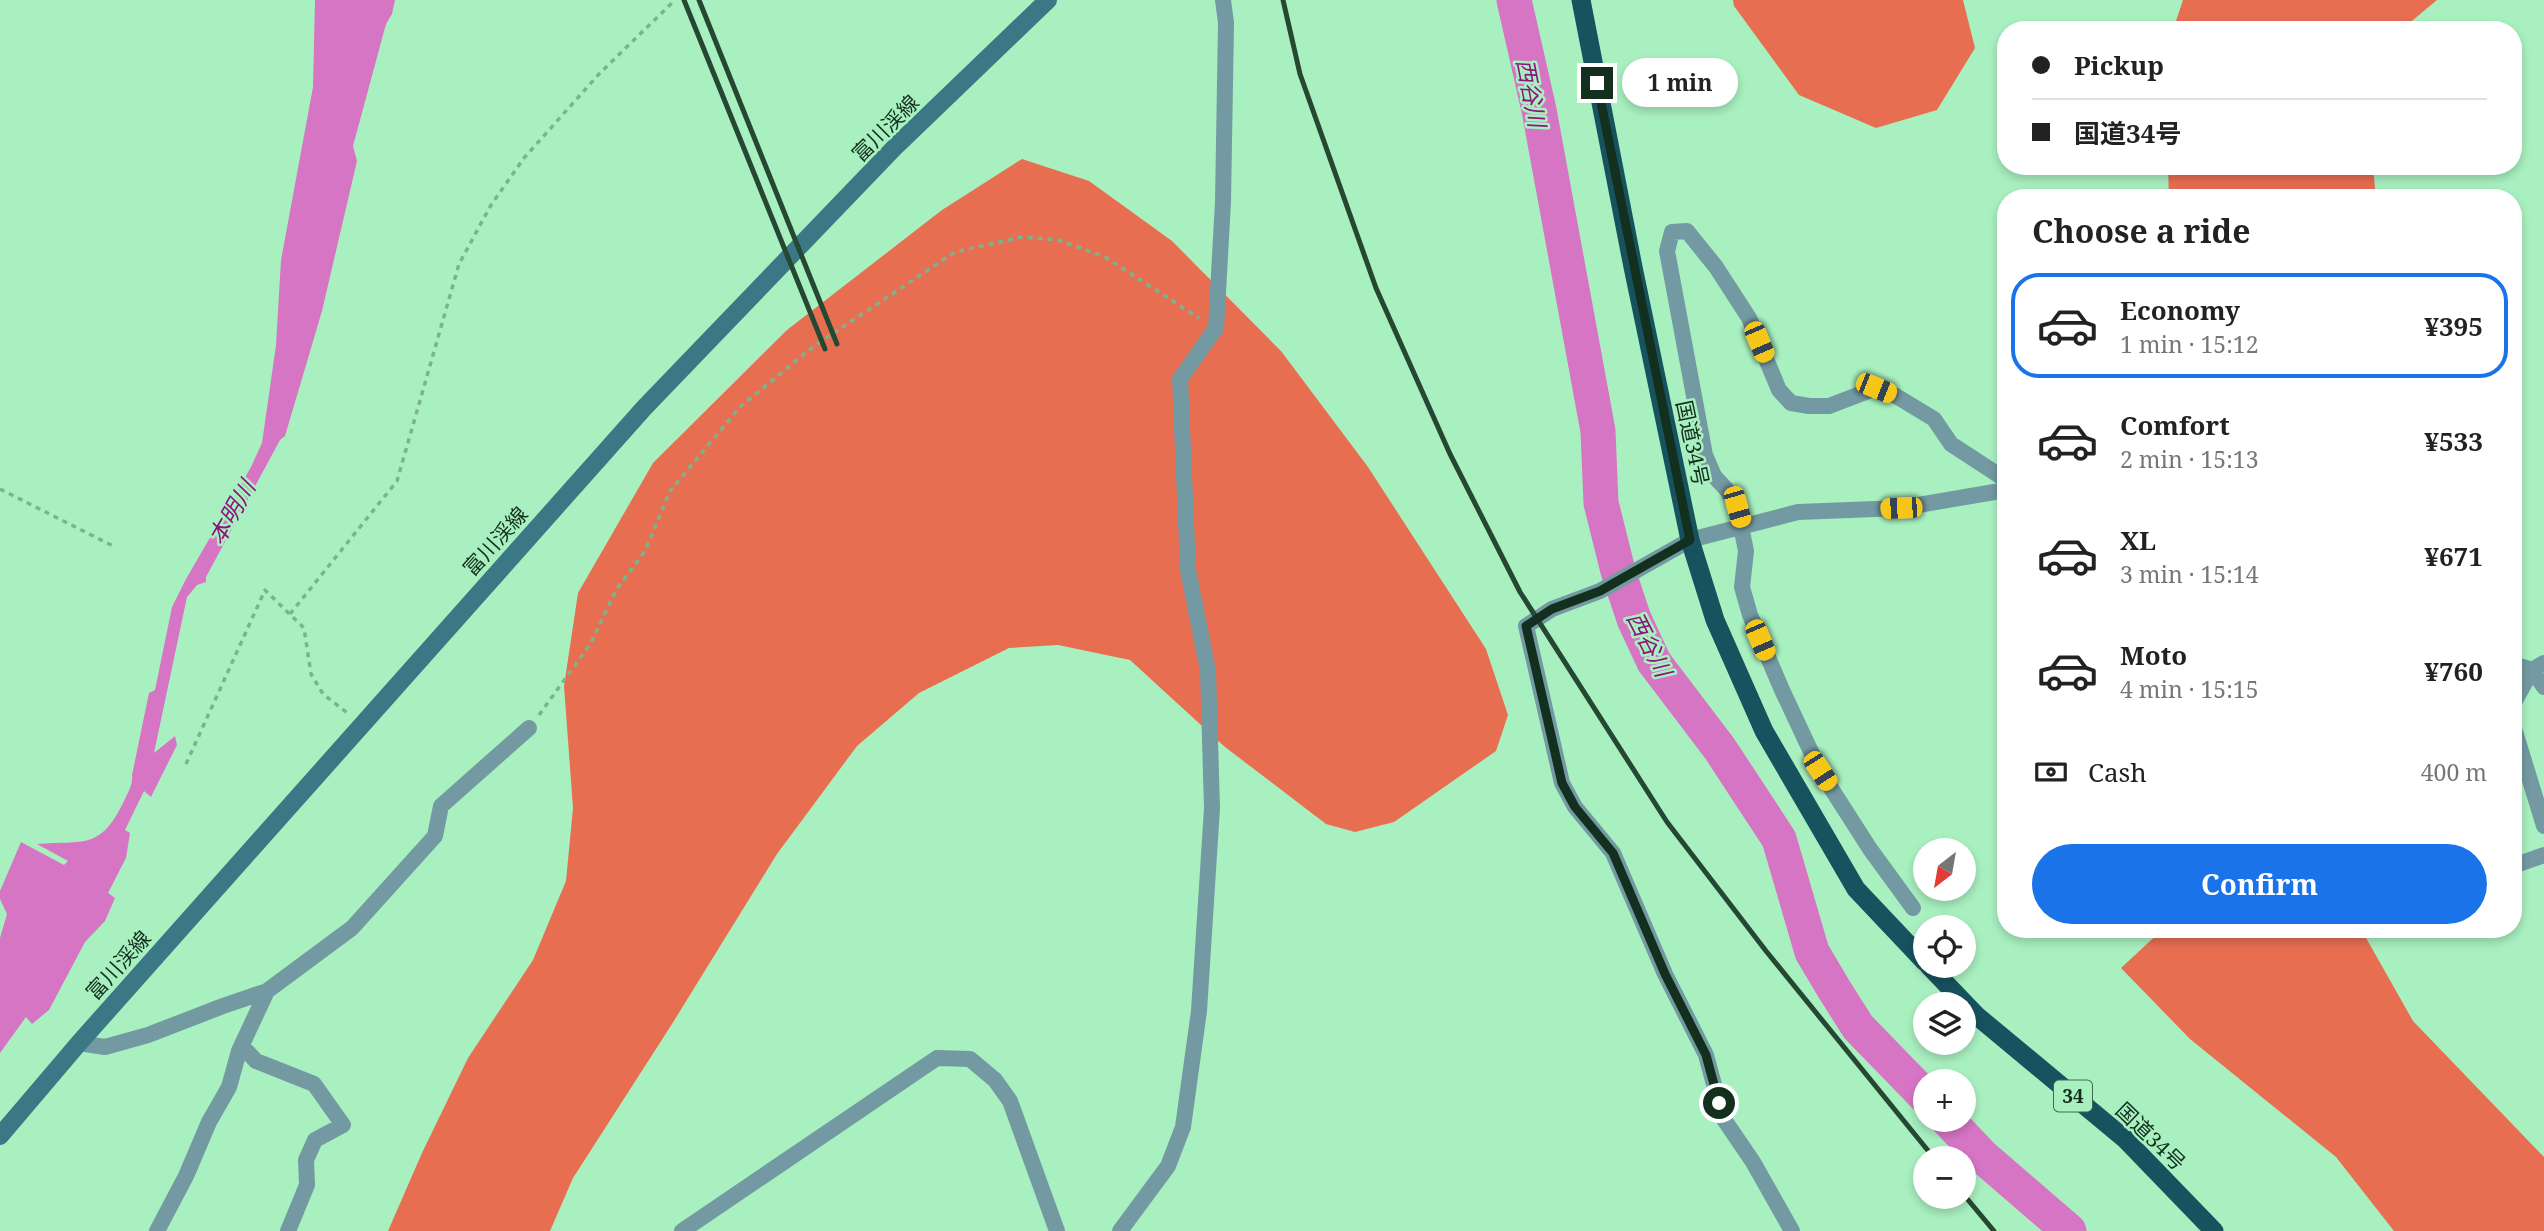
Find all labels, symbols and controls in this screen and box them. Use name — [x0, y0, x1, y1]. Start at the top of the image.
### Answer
text: Pickup — [2074, 47, 2164, 83]
water label: 西谷川 — [1510, 56, 1555, 133]
callout: 1 min — [1622, 58, 1737, 108]
text: 1 min — [1647, 66, 1713, 98]
route end — [1581, 67, 1613, 99]
street label: 富川渓線 — [845, 88, 925, 168]
text: 国道34号 — [2074, 115, 2181, 151]
text: Choose a ride — [2032, 209, 2251, 252]
text: Economy — [2120, 292, 2240, 328]
icon: car — [2036, 294, 2099, 357]
text: ¥395 — [2424, 308, 2483, 344]
car — [1742, 319, 1777, 365]
text: 1 min · 15:12 — [2120, 328, 2258, 360]
car — [1853, 370, 1900, 406]
street label: 国道34号 — [1670, 398, 1716, 488]
text: Comfort — [2120, 407, 2230, 443]
icon: car — [2036, 409, 2099, 472]
text: ¥533 — [2424, 423, 2483, 459]
text: 2 min · 15:13 — [2120, 443, 2258, 475]
water label: 本明川 — [200, 472, 264, 550]
car — [1722, 484, 1753, 530]
car — [1880, 497, 1923, 519]
street label: 富川渓線 — [456, 500, 534, 582]
text: XL — [2120, 522, 2156, 558]
icon: car — [2036, 524, 2099, 587]
text: ¥671 — [2424, 538, 2483, 574]
text: 3 min · 15:14 — [2120, 558, 2258, 590]
water label: 西谷川 — [1620, 606, 1681, 685]
car — [1743, 617, 1778, 663]
text: Moto — [2120, 637, 2187, 673]
icon: car — [2036, 639, 2099, 702]
text: ¥760 — [2424, 653, 2483, 689]
text: 4 min · 15:15 — [2120, 673, 2258, 705]
car — [1800, 748, 1841, 794]
icon: cash — [2032, 753, 2070, 791]
text: Cash — [2088, 754, 2147, 790]
text: 400 m — [2421, 756, 2487, 788]
north arrow — [1913, 838, 1976, 901]
map controls — [1913, 838, 1976, 1209]
button: Confirm — [2032, 844, 2487, 924]
button: locate — [1913, 915, 1976, 978]
street label: 富川渓線 — [79, 924, 157, 1006]
button: layers — [1913, 992, 1976, 1055]
button: + — [1913, 1069, 1976, 1132]
road number: 34 — [2054, 1080, 2092, 1112]
route start — [1703, 1087, 1735, 1119]
street label: 国道34号 — [2110, 1096, 2192, 1176]
button: − — [1913, 1146, 1976, 1209]

